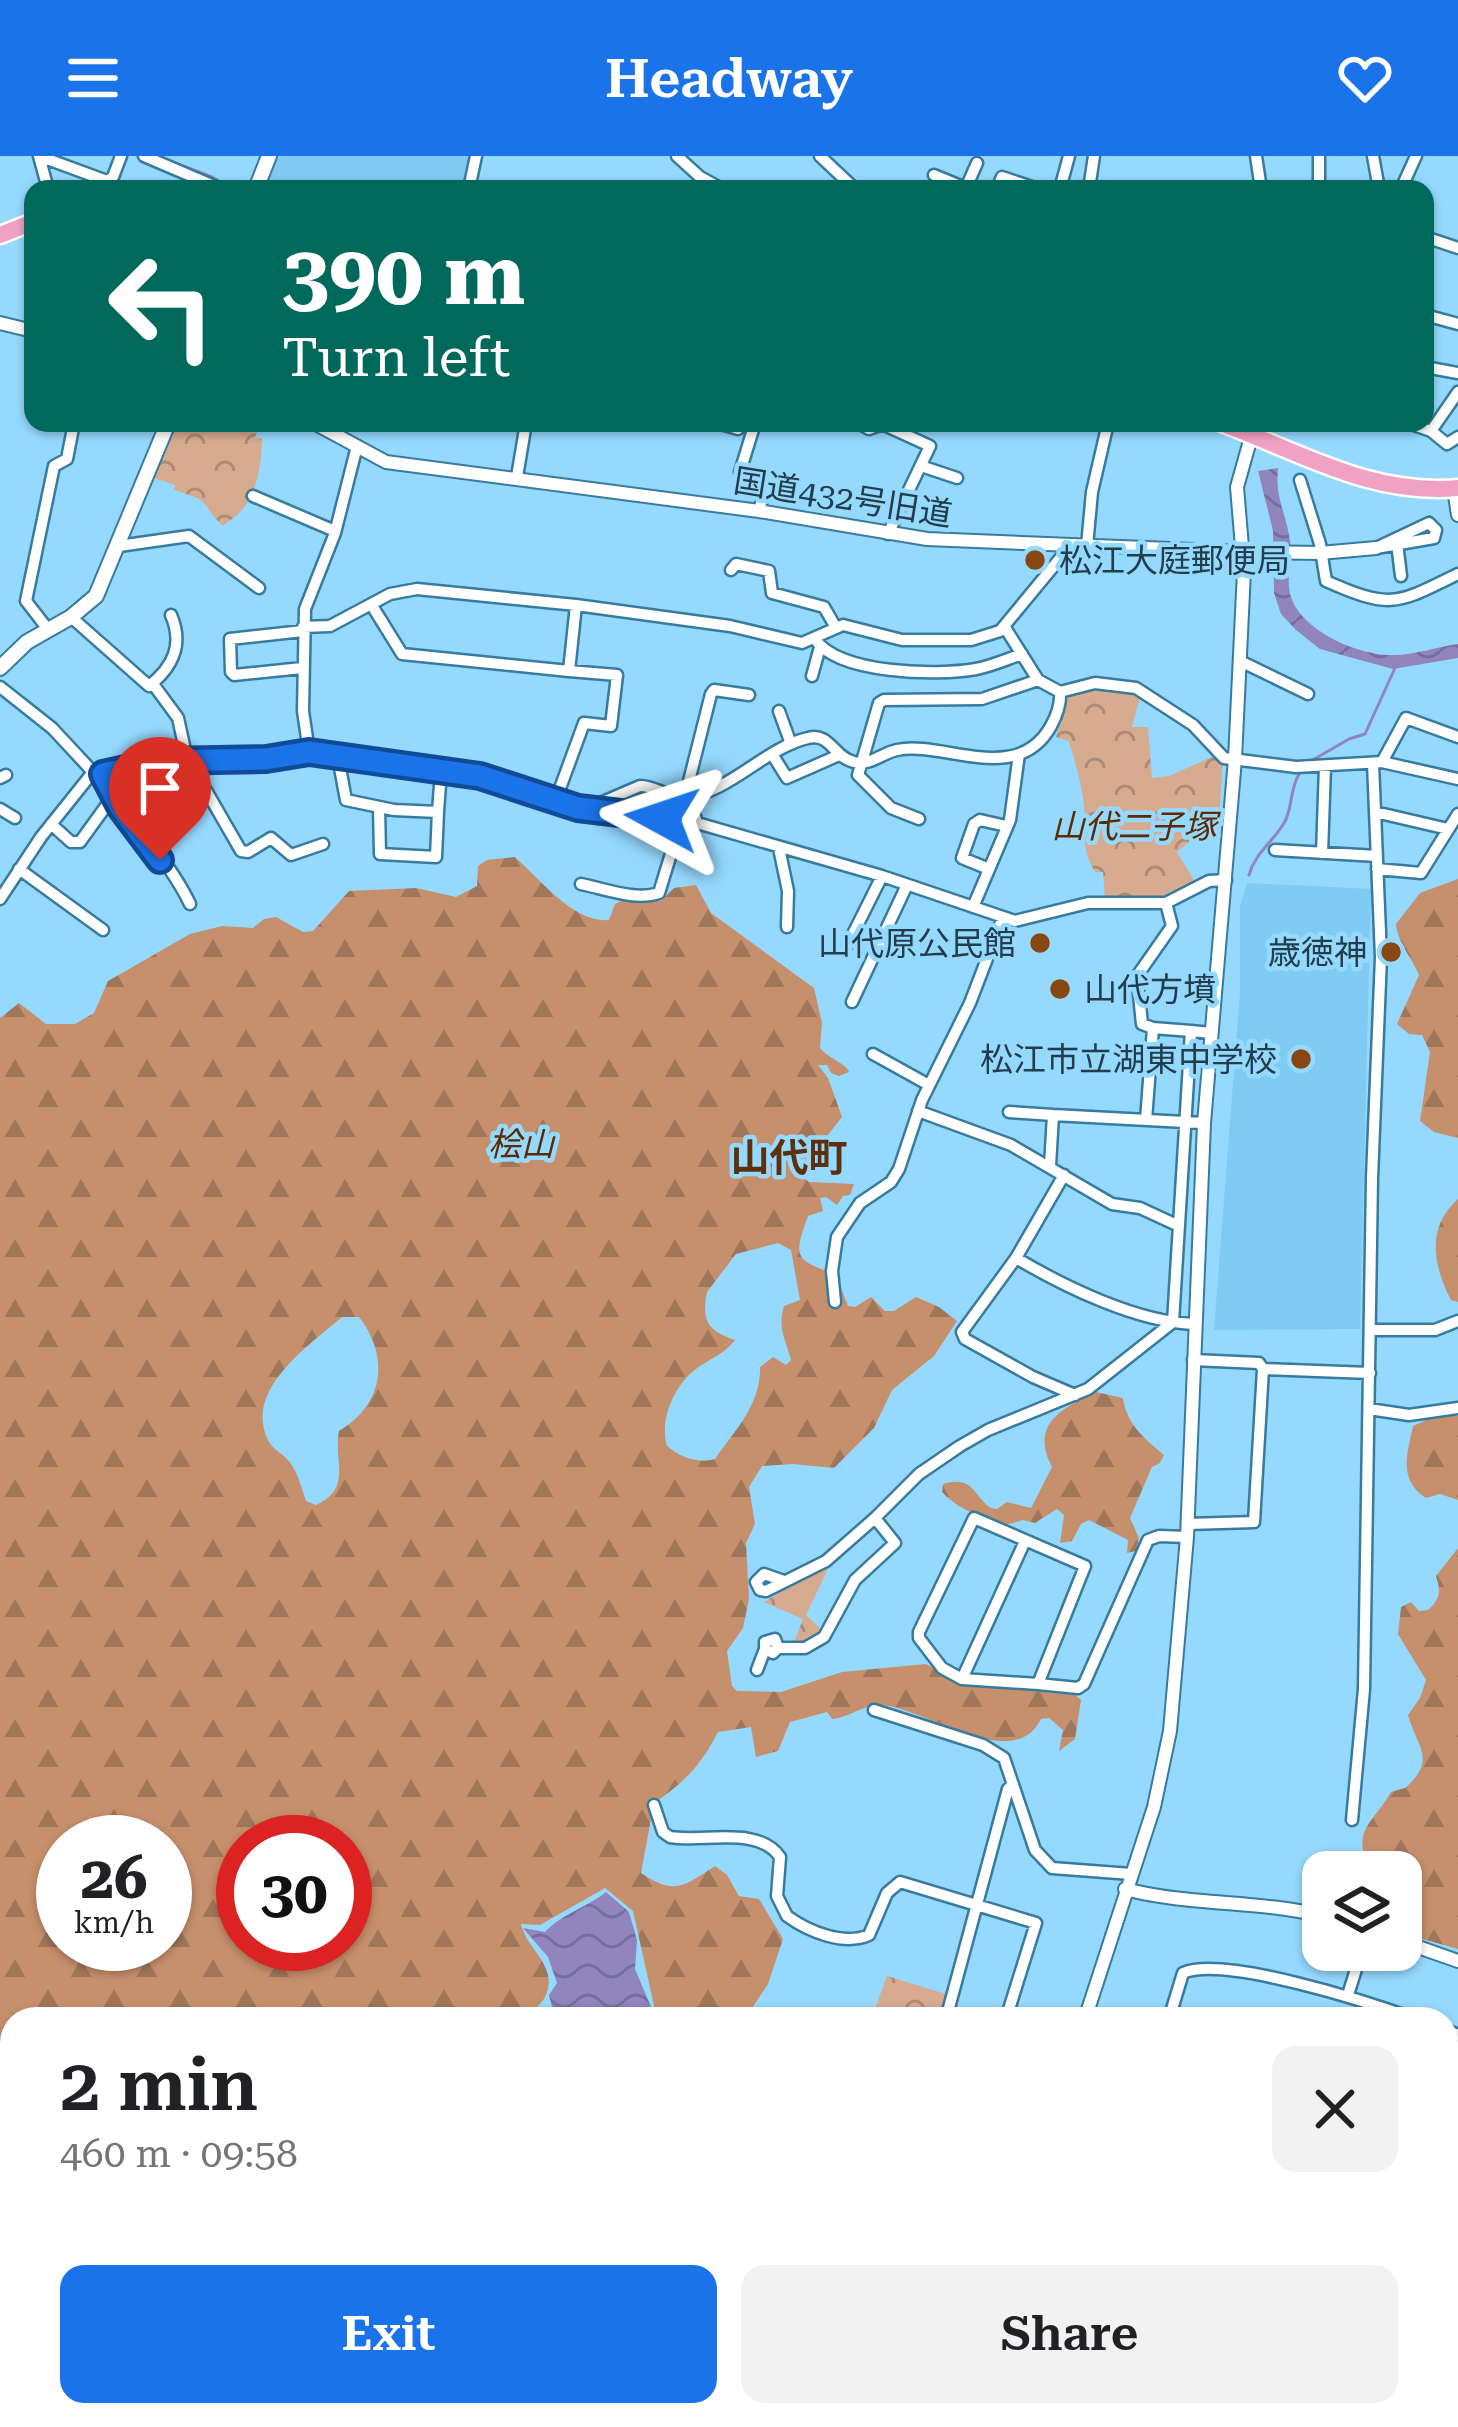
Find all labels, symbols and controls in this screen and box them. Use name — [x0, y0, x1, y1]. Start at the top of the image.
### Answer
icon: menu — [60, 45, 126, 111]
icon: heart — [1332, 45, 1398, 111]
text: Headway — [605, 47, 853, 110]
text: 390 m — [282, 226, 525, 324]
icon: left — [84, 228, 240, 384]
text: Turn left — [282, 326, 510, 389]
street label: 国道432号旧道 — [731, 461, 955, 534]
place label: 松江大庭郵便局 — [1059, 541, 1290, 580]
marker: 松江大庭郵便局 — [1022, 547, 1048, 573]
pin — [109, 737, 211, 860]
icon: arrive — [127, 755, 193, 821]
position arrow — [599, 755, 725, 881]
park label: 山代二子塚 — [1052, 807, 1222, 846]
place label: 山代原公民館 — [818, 924, 1016, 963]
marker: 山代原公民館 — [1027, 930, 1053, 956]
place label: 歳徳神 — [1268, 933, 1367, 972]
marker: 歳徳神 — [1378, 939, 1404, 965]
place label: 山代方墳 — [1084, 970, 1216, 1009]
marker: 山代方墳 — [1047, 976, 1073, 1002]
place label: 松江市立湖東中学校 — [980, 1040, 1277, 1079]
marker: 松江市立湖東中学校 — [1288, 1046, 1314, 1072]
park label: 桧山 — [488, 1125, 556, 1164]
district label: 山代町 — [730, 1135, 848, 1181]
speed limit sign: 30 — [216, 1815, 372, 1971]
text: 26 — [80, 1842, 148, 1913]
map controls — [1302, 1851, 1422, 1971]
button: layers — [1302, 1851, 1422, 1971]
text: km/h — [74, 1905, 154, 1940]
text: 2 min — [60, 2043, 258, 2128]
button: close — [1272, 2046, 1398, 2172]
text: 460 m · 09:58 — [60, 2131, 298, 2177]
button: Exit — [60, 2265, 717, 2403]
button: Share — [741, 2265, 1398, 2403]

